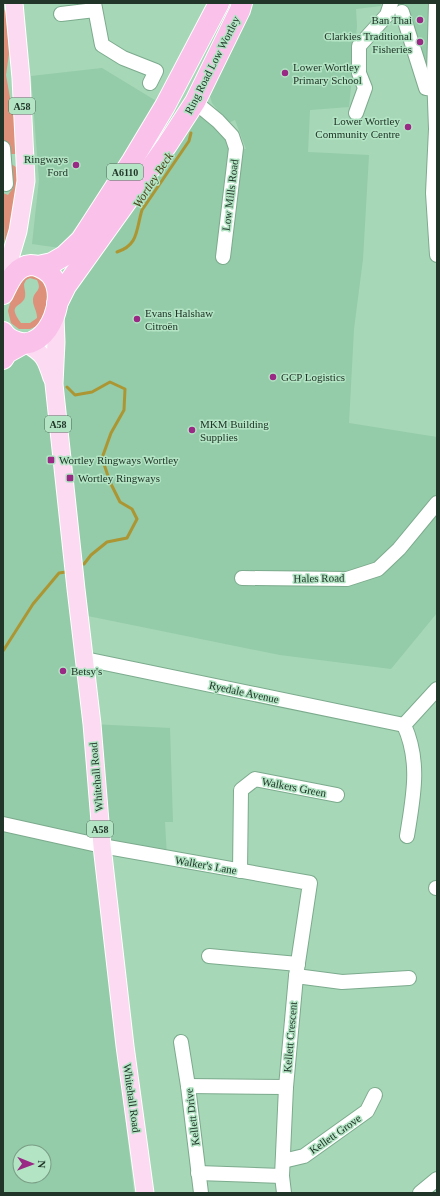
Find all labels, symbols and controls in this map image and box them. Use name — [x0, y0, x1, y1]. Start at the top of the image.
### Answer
street label: Ring Road Low Wortley — [182, 14, 242, 116]
place label: Ban Thai — [372, 14, 412, 26]
marker: Ban Thai — [415, 15, 425, 25]
place label: Clarkies Traditional Fisheries — [324, 30, 412, 55]
marker: Clarkies Traditional Fisheries — [415, 37, 425, 47]
place label: Lower Wortley Primary School — [293, 61, 362, 86]
marker: Lower Wortley Primary School — [280, 68, 290, 78]
road number: A58 — [9, 98, 35, 114]
place label: Lower Wortley Community Centre — [315, 115, 400, 140]
marker: Lower Wortley Community Centre — [403, 122, 413, 132]
water label: Wortley Beck — [130, 149, 176, 210]
place label: Ringways Ford — [24, 153, 68, 178]
street label: Low Mills Road — [220, 158, 240, 232]
marker: Ringways Ford — [71, 160, 81, 170]
road number: A6110 — [107, 164, 143, 180]
place label: Evans Halshaw Citroën — [145, 307, 213, 332]
marker: Evans Halshaw Citroën — [132, 314, 142, 324]
place label: GCP Logistics — [281, 371, 345, 383]
marker: GCP Logistics — [268, 372, 278, 382]
road number: A58 — [45, 416, 71, 432]
place label: MKM Building Supplies — [200, 418, 269, 443]
marker: MKM Building Supplies — [187, 425, 197, 435]
place label: Wortley Ringways Wortley — [59, 454, 179, 466]
marker: Wortley Ringways Wortley — [46, 455, 56, 465]
place label: Wortley Ringways — [78, 472, 160, 484]
marker: Wortley Ringways — [65, 473, 75, 483]
street label: Hales Road — [293, 572, 345, 584]
place label: Betsy's — [71, 665, 102, 677]
marker: Betsy's — [58, 666, 68, 676]
street label: Ryedale Avenue — [208, 679, 280, 705]
street label: Whitehall Road — [87, 741, 105, 812]
street label: Walkers Green — [261, 775, 328, 799]
road number: A58 — [87, 821, 113, 837]
street label: Walker's Lane — [174, 854, 238, 876]
street label: Kellett Crescent — [281, 1001, 299, 1073]
street label: Whitehall Road — [121, 1063, 143, 1134]
street label: Kellett Drive — [183, 1088, 201, 1146]
street label: Kellett Grove — [307, 1112, 363, 1156]
north arrow — [12, 1144, 52, 1184]
text: N — [36, 1160, 48, 1168]

